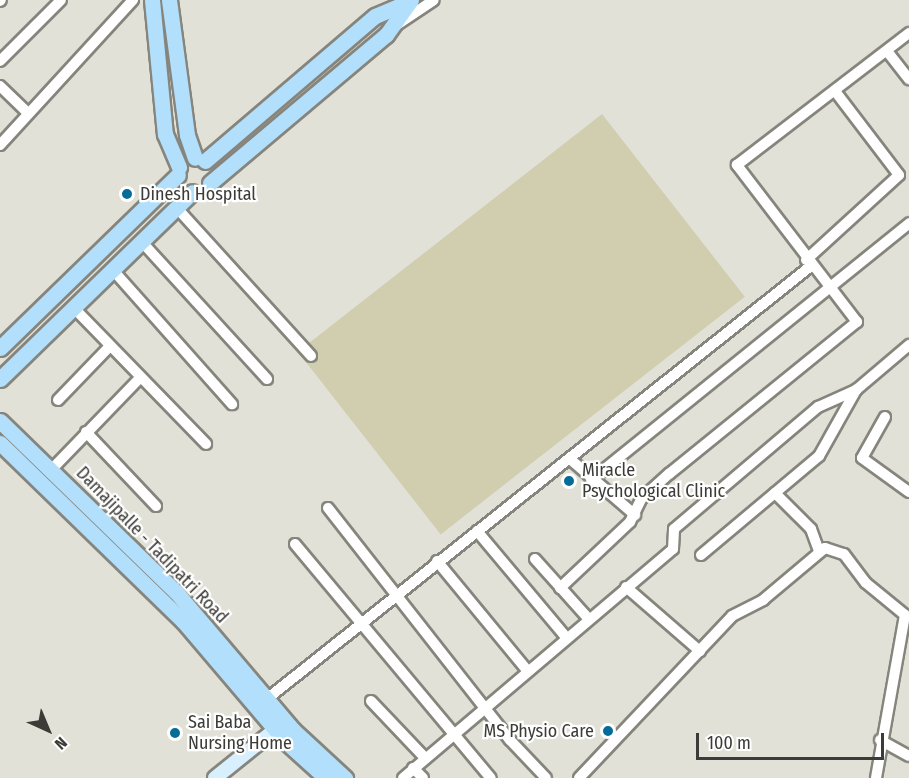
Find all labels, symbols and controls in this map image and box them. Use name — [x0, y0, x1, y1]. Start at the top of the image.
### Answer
place label: Dinesh Hospital — [140, 183, 256, 205]
marker: Dinesh Hospital — [118, 185, 136, 203]
place label: Miracle Psychological Clinic — [582, 460, 725, 502]
street label: Damajipalle - Tadipatri Road — [72, 462, 232, 628]
marker: Miracle Psychological Clinic — [560, 472, 578, 490]
north arrow — [18, 700, 78, 760]
place label: Sai Baba Nursing Home — [188, 712, 292, 754]
place label: MS Physio Care — [484, 720, 594, 742]
scale bar — [699, 721, 886, 759]
marker: MS Physio Care — [599, 722, 617, 740]
marker: Sai Baba Nursing Home — [166, 724, 184, 742]
text: 100 m — [707, 732, 751, 754]
text: N — [51, 733, 71, 753]

